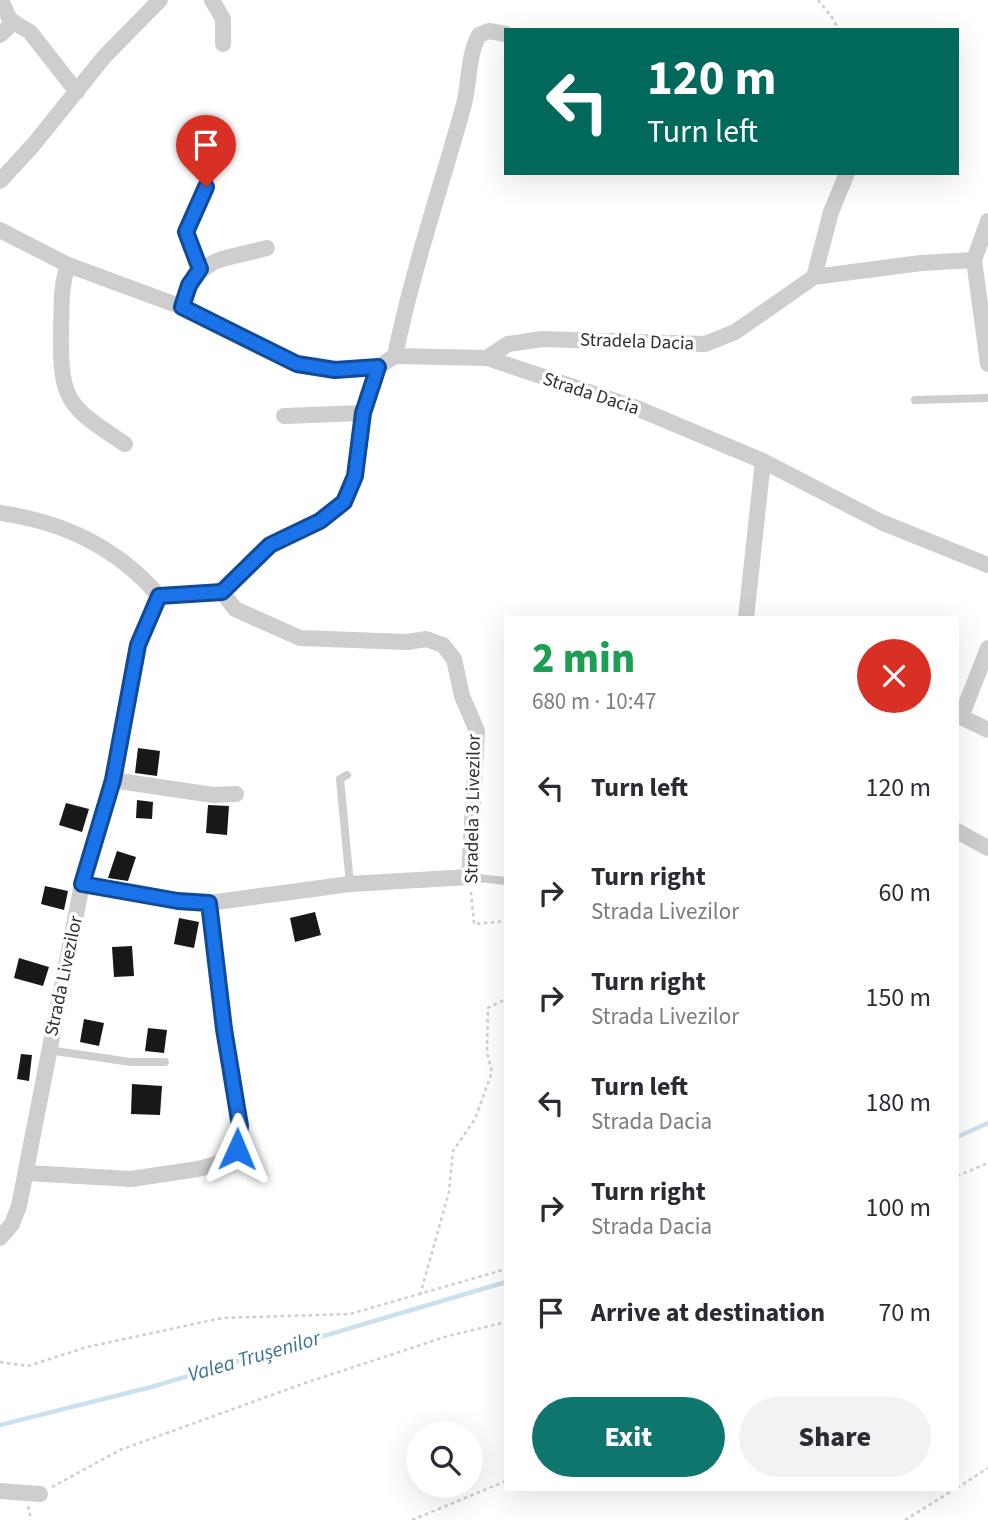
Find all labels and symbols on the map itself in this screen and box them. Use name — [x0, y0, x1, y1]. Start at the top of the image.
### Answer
pin — [176, 115, 236, 187]
street label: Stradela Dacia — [579, 327, 695, 357]
street label: Strada Dacia — [539, 366, 643, 422]
street label: Stradela 3 Livezilor — [458, 733, 488, 884]
street label: Strada Livezilor — [38, 913, 90, 1039]
position arrow — [200, 1112, 274, 1186]
water label: Valea Trușenilor — [184, 1323, 325, 1389]

